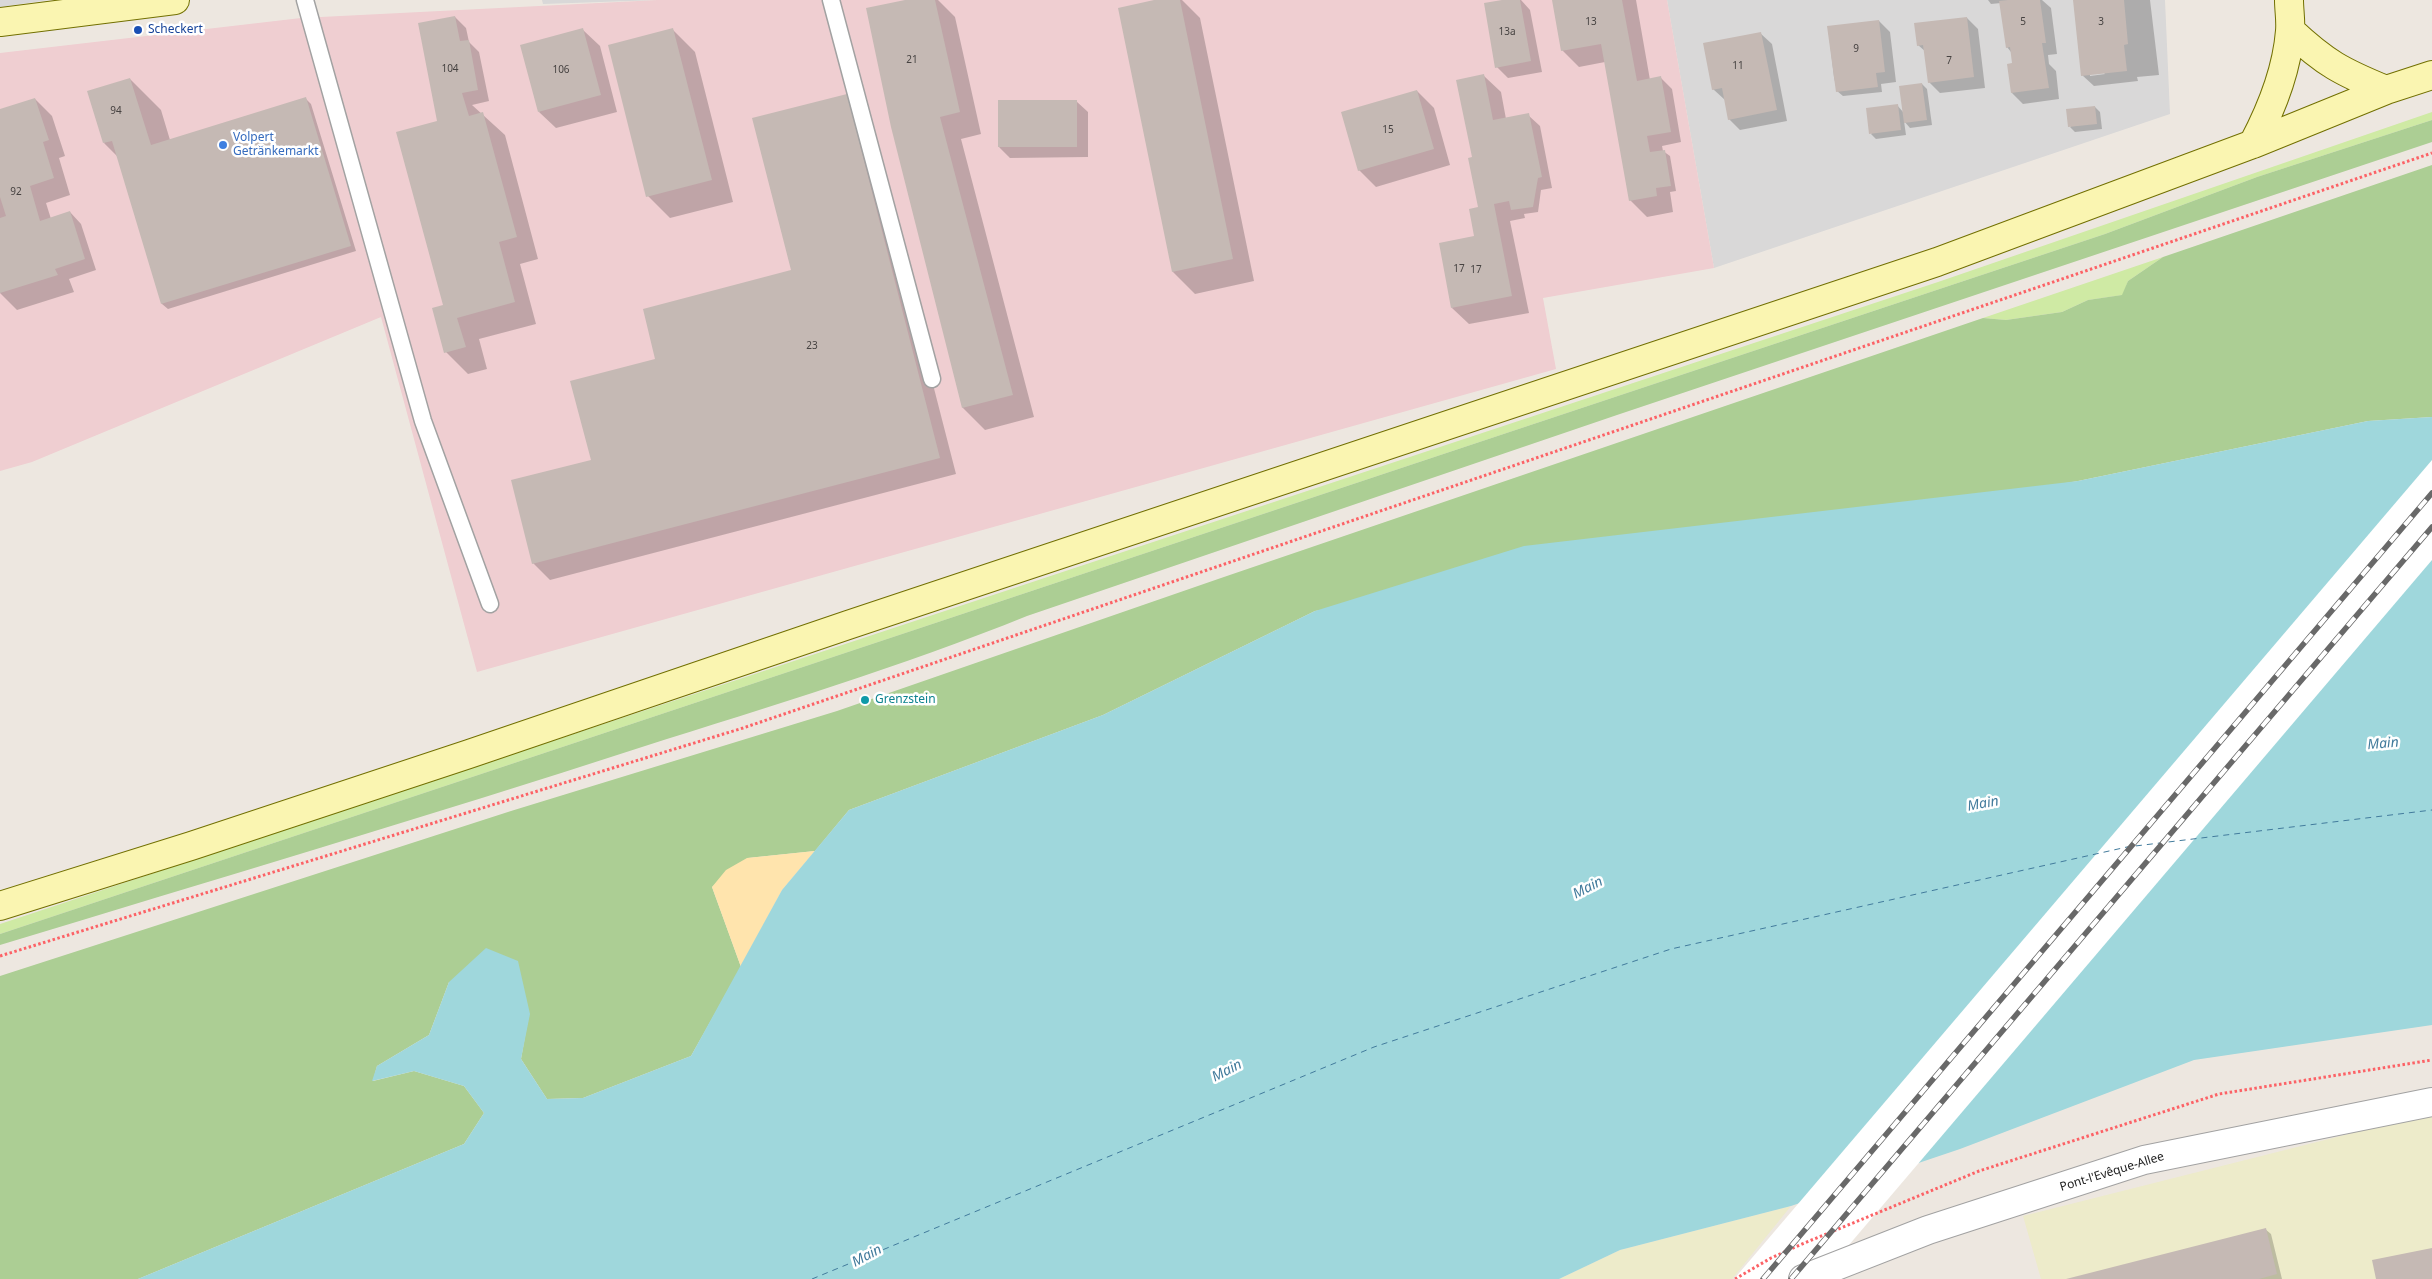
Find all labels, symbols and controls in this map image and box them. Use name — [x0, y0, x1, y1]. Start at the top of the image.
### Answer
house number: 13 — [1585, 16, 1597, 28]
house number: 5 — [2020, 16, 2026, 28]
house number: 3 — [2098, 16, 2104, 28]
place label: Scheckert — [148, 23, 203, 37]
marker: Scheckert — [132, 24, 144, 36]
house number: 13a — [1498, 26, 1516, 38]
house number: 9 — [1853, 43, 1859, 55]
house number: 21 — [906, 54, 918, 66]
house number: 7 — [1946, 55, 1952, 67]
house number: 11 — [1732, 60, 1744, 72]
house number: 104 — [441, 63, 459, 75]
house number: 106 — [552, 64, 570, 76]
house number: 94 — [110, 105, 122, 117]
house number: 15 — [1382, 124, 1394, 136]
place label: Volpert Getränkemarkt — [233, 131, 319, 159]
marker: Volpert Getränkemarkt — [217, 139, 229, 151]
house number: 92 — [10, 186, 22, 198]
house number: 17 — [1453, 263, 1465, 275]
house number: 17 — [1470, 264, 1482, 276]
house number: 23 — [806, 340, 818, 352]
place label: Grenzstein — [875, 693, 936, 707]
marker: Grenzstein — [859, 694, 871, 706]
water label: Main — [2367, 734, 2399, 754]
water label: Main — [1966, 793, 2000, 815]
water label: Main — [1570, 873, 1606, 903]
water label: Main — [1209, 1056, 1245, 1086]
street label: Pont-l'Evêque-Allee — [2058, 1149, 2166, 1195]
water label: Main — [849, 1241, 885, 1271]

